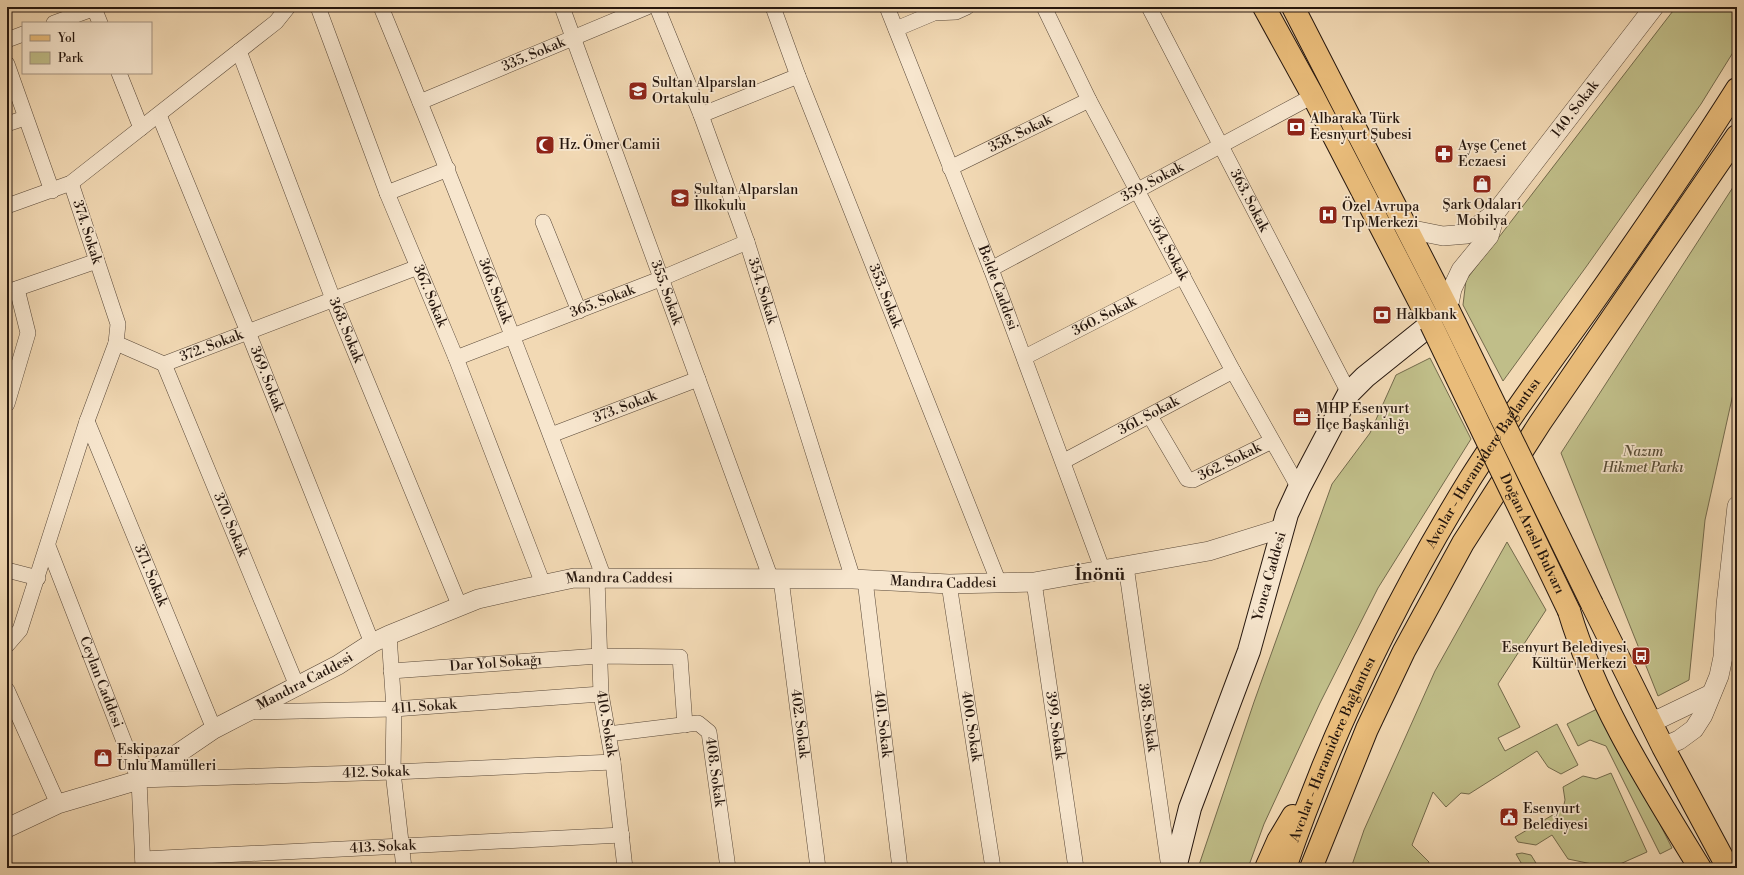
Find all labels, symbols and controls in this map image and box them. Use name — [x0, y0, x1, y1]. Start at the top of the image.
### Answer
legend — [22, 22, 152, 74]
text: Yol — [57, 31, 76, 46]
street label: 335. Sokak — [499, 33, 569, 76]
text: Park — [58, 51, 84, 66]
place label: Sultan Alparslan Ortakulu — [652, 74, 757, 108]
street label: 140. Sokak — [1548, 76, 1603, 141]
school or university icon: Sultan Alparslan Ortakulu — [627, 80, 649, 102]
street label: 358. Sokak — [985, 110, 1055, 157]
place label: Albaraka Türk Eesnyurt Şubesi — [1309, 110, 1412, 144]
bank icon: Albaraka Türk Eesnyurt Şubesi — [1285, 116, 1307, 138]
mosque icon: Hz. Ömer Camii — [534, 134, 556, 156]
place label: Hz. Ömer Camii — [559, 134, 661, 154]
place label: Ayşe Çenet Eczaesi — [1457, 137, 1527, 171]
pharmacy icon: Ayşe Çenet Eczaesi — [1433, 143, 1455, 165]
street label: 359. Sokak — [1118, 158, 1187, 206]
street label: 363. Sokak — [1226, 166, 1273, 236]
shop icon: Şark Odaları Mobilya — [1471, 173, 1493, 195]
place label: Sultan Alparslan İlkokulu — [694, 181, 799, 215]
school or university icon: Sultan Alparslan İlkokulu — [669, 187, 691, 209]
place label: Özel Avrupa Tıp Merkezi — [1342, 196, 1420, 232]
place label: Şark Odaları Mobilya — [1442, 196, 1522, 230]
street label: 374. Sokak — [68, 198, 106, 267]
hospital icon: Özel Avrupa Tıp Merkezi — [1317, 204, 1339, 226]
street label: 364. Sokak — [1144, 214, 1193, 284]
street label: Belde Caddesi — [973, 242, 1022, 333]
street label: 366. Sokak — [474, 256, 516, 327]
street label: 354. Sokak — [744, 256, 781, 327]
street label: 355. Sokak — [646, 258, 687, 328]
street label: 353. Sokak — [864, 261, 906, 331]
street label: 367. Sokak — [409, 262, 451, 331]
street label: 365. Sokak — [567, 280, 638, 322]
street label: 360. Sokak — [1069, 292, 1140, 340]
street label: 368. Sokak — [324, 295, 368, 366]
bank icon: Halkbank — [1371, 304, 1393, 326]
place label: Halkbank — [1396, 306, 1457, 324]
street label: 372. Sokak — [177, 325, 246, 366]
street label: 369. Sokak — [246, 344, 288, 415]
street label: Avcılar - Haramidere Bağlantısı — [1421, 374, 1545, 553]
street label: 373. Sokak — [591, 386, 660, 427]
street label: 361. Sokak — [1115, 392, 1183, 439]
place label: MHP Esenyurt İlçe Başkanlığı — [1316, 400, 1410, 434]
office icon: MHP Esenyurt İlçe Başkanlığı — [1291, 406, 1313, 428]
street label: 362. Sokak — [1195, 438, 1265, 485]
park label: Nazım Hikmet Parkı — [1601, 443, 1684, 477]
street label: Doğan Araslı Bulvarı — [1495, 471, 1569, 598]
street label: 370. Sokak — [209, 490, 252, 560]
street label: Yonca Caddesi — [1248, 529, 1291, 624]
street label: 371. Sokak — [130, 542, 172, 610]
district label: İnönü — [1075, 563, 1125, 586]
street label: Mandıra Caddesi — [564, 568, 673, 588]
street label: Mandıra Caddesi — [889, 572, 997, 593]
street label: Ceylan Caddesi — [75, 634, 127, 731]
place label: Esenyurt Belediyesi Kültür Merkezi — [1502, 639, 1627, 673]
bus stop icon: Esenyurt Belediyesi Kültür Merkezi — [1630, 645, 1652, 667]
street label: Mandıra Caddesi — [253, 648, 357, 715]
street label: Dar Yol Sokağı — [449, 651, 543, 676]
street label: Avcılar - Haramidere Bağlantısı — [1286, 653, 1380, 845]
street label: 398. Sokak — [1134, 682, 1161, 754]
street label: 402. Sokak — [786, 688, 813, 760]
street label: 410. Sokak — [591, 689, 621, 759]
street label: 401. Sokak — [869, 689, 896, 759]
street label: 400. Sokak — [957, 690, 985, 763]
street label: 399. Sokak — [1041, 690, 1069, 762]
street label: 411. Sokak — [391, 695, 458, 718]
street label: 408. Sokak — [701, 736, 728, 809]
place label: Eskipazar Unlu Mamülleri — [117, 741, 217, 775]
shop icon: Eskipazar Unlu Mamülleri — [92, 747, 114, 769]
street label: 412. Sokak — [342, 762, 410, 783]
place label: Esenyurt Belediyesi — [1522, 800, 1588, 834]
public building icon: Esenyurt Belediyesi — [1498, 806, 1520, 828]
street label: 413. Sokak — [349, 836, 417, 858]

